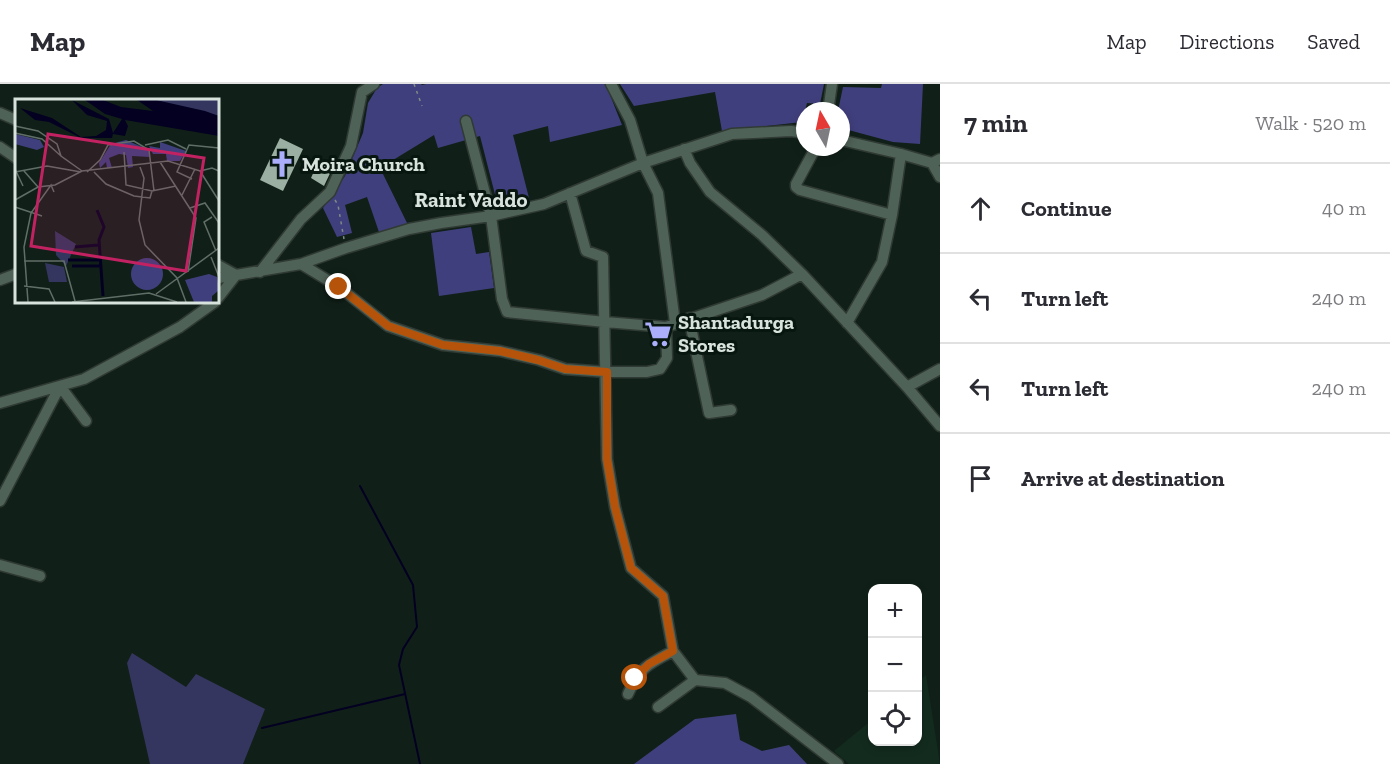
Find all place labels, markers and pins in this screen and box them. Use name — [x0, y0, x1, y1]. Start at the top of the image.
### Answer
church icon: Moira Church — [267, 149, 297, 179]
place label: Moira Church — [302, 152, 425, 176]
place label: Shantadurga Stores — [678, 310, 794, 357]
supermarket icon: Shantadurga Stores — [643, 319, 673, 349]

